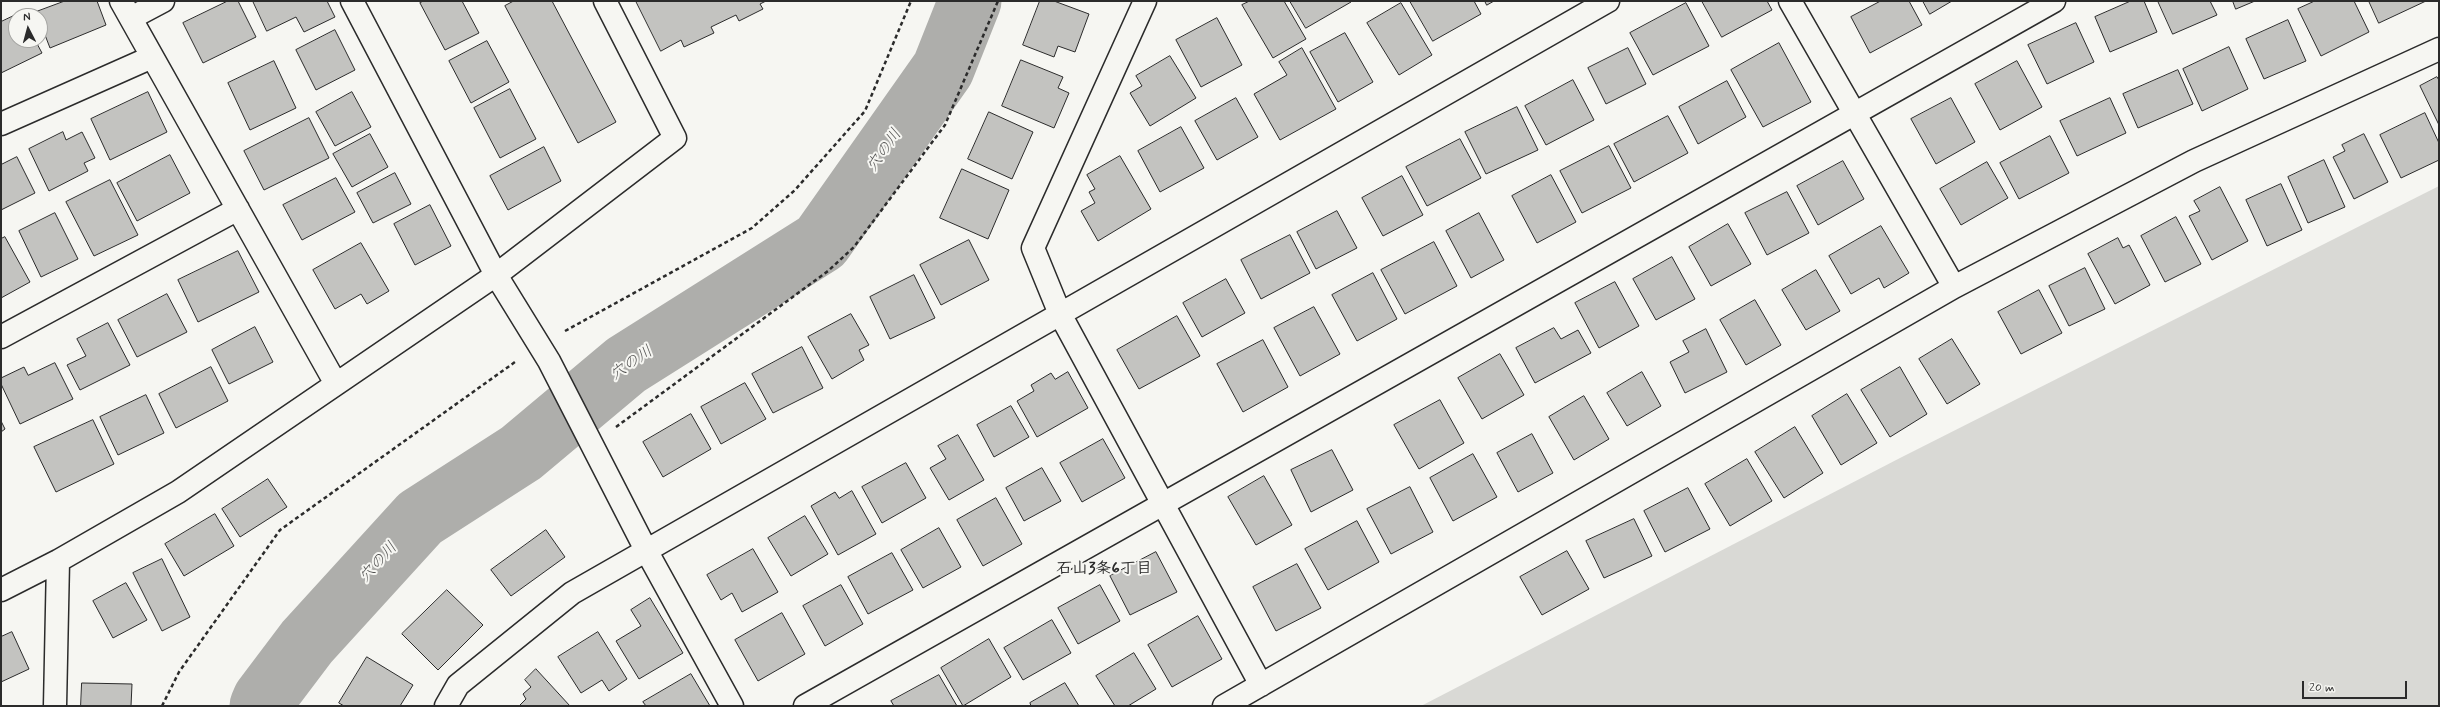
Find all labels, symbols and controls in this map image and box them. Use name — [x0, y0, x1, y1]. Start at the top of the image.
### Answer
north arrow — [8, 8, 48, 48]
text: N — [22, 10, 31, 24]
water label: 穴の川 — [863, 126, 907, 176]
water label: 穴の川 — [607, 342, 657, 386]
water label: 穴の川 — [356, 539, 402, 587]
district label: 石山3条6丁目 — [1056, 560, 1152, 580]
scale bar — [2304, 673, 2409, 699]
text: 20 m — [2309, 680, 2335, 696]

